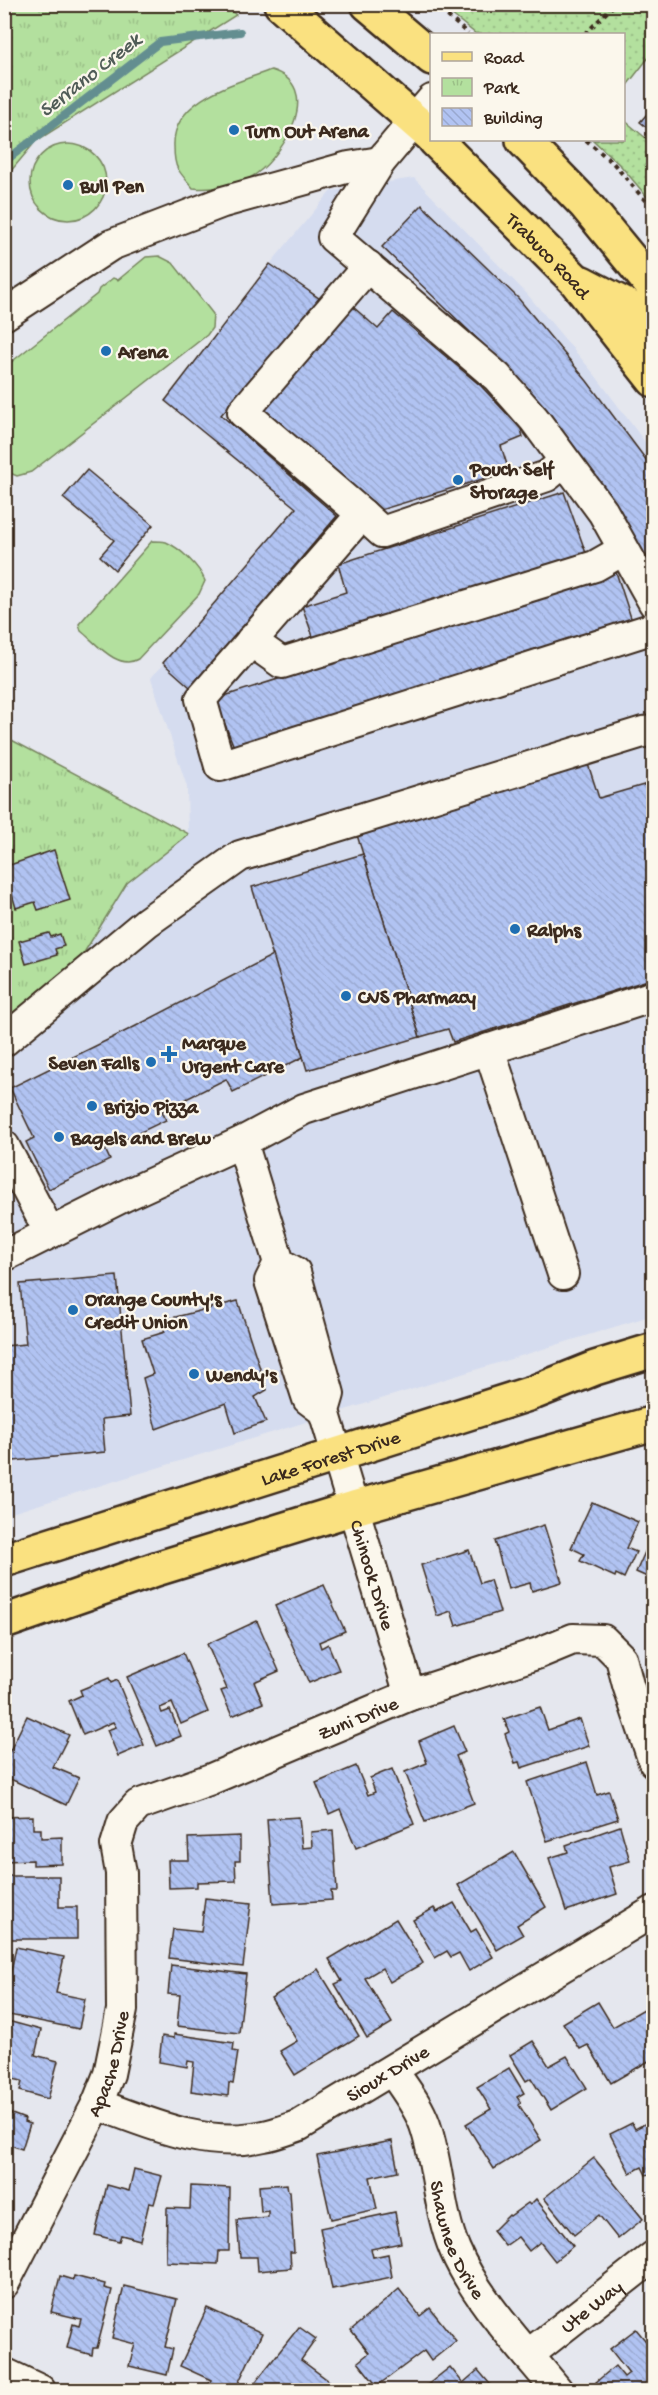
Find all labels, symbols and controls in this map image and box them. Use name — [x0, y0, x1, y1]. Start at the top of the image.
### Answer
water label: Serrano Creek — [35, 27, 149, 124]
legend — [430, 33, 625, 141]
text: Road — [484, 49, 525, 70]
text: Park — [483, 79, 520, 100]
text: Building — [483, 109, 543, 130]
place label: Turn Out Arena — [244, 122, 369, 145]
marker: Turn Out Arena — [227, 123, 241, 137]
place label: Bull Pen — [79, 177, 145, 200]
marker: Bull Pen — [61, 178, 75, 192]
street label: Trabuco Road — [499, 209, 595, 307]
place label: Arena — [117, 343, 169, 366]
marker: Arena — [99, 344, 113, 358]
place label: Pouch Self Storage — [469, 460, 555, 506]
marker: Pouch Self Storage — [451, 473, 465, 487]
place label: Ralphs — [526, 921, 583, 944]
marker: Ralphs — [508, 922, 522, 936]
place label: CVS Pharmacy — [357, 988, 476, 1011]
marker: CVS Pharmacy — [339, 989, 353, 1003]
place label: Marque Urgent Care — [182, 1034, 285, 1080]
marker: Marque Urgent Care — [160, 1045, 178, 1063]
place label: Seven Falls — [49, 1054, 141, 1077]
marker: Seven Falls — [144, 1055, 158, 1069]
place label: Brizio Pizza — [103, 1098, 199, 1121]
marker: Brizio Pizza — [85, 1099, 99, 1113]
place label: Bagels and Brew — [70, 1129, 211, 1152]
marker: Bagels and Brew — [52, 1130, 66, 1144]
place label: Orange County's Credit Union — [84, 1290, 223, 1336]
marker: Orange County's Credit Union — [66, 1303, 80, 1317]
place label: Wendy's — [205, 1366, 278, 1389]
marker: Wendy's — [187, 1367, 201, 1381]
street label: Lake Forest Drive — [259, 1427, 404, 1493]
street label: Chinook Drive — [343, 1518, 398, 1634]
street label: Zuni Drive — [315, 1693, 403, 1747]
street label: Apache Drive — [84, 2009, 137, 2122]
street label: Sioux Drive — [343, 2041, 435, 2109]
street label: Shawnee Drive — [423, 2179, 488, 2305]
street label: Ute Way — [557, 2277, 629, 2340]

